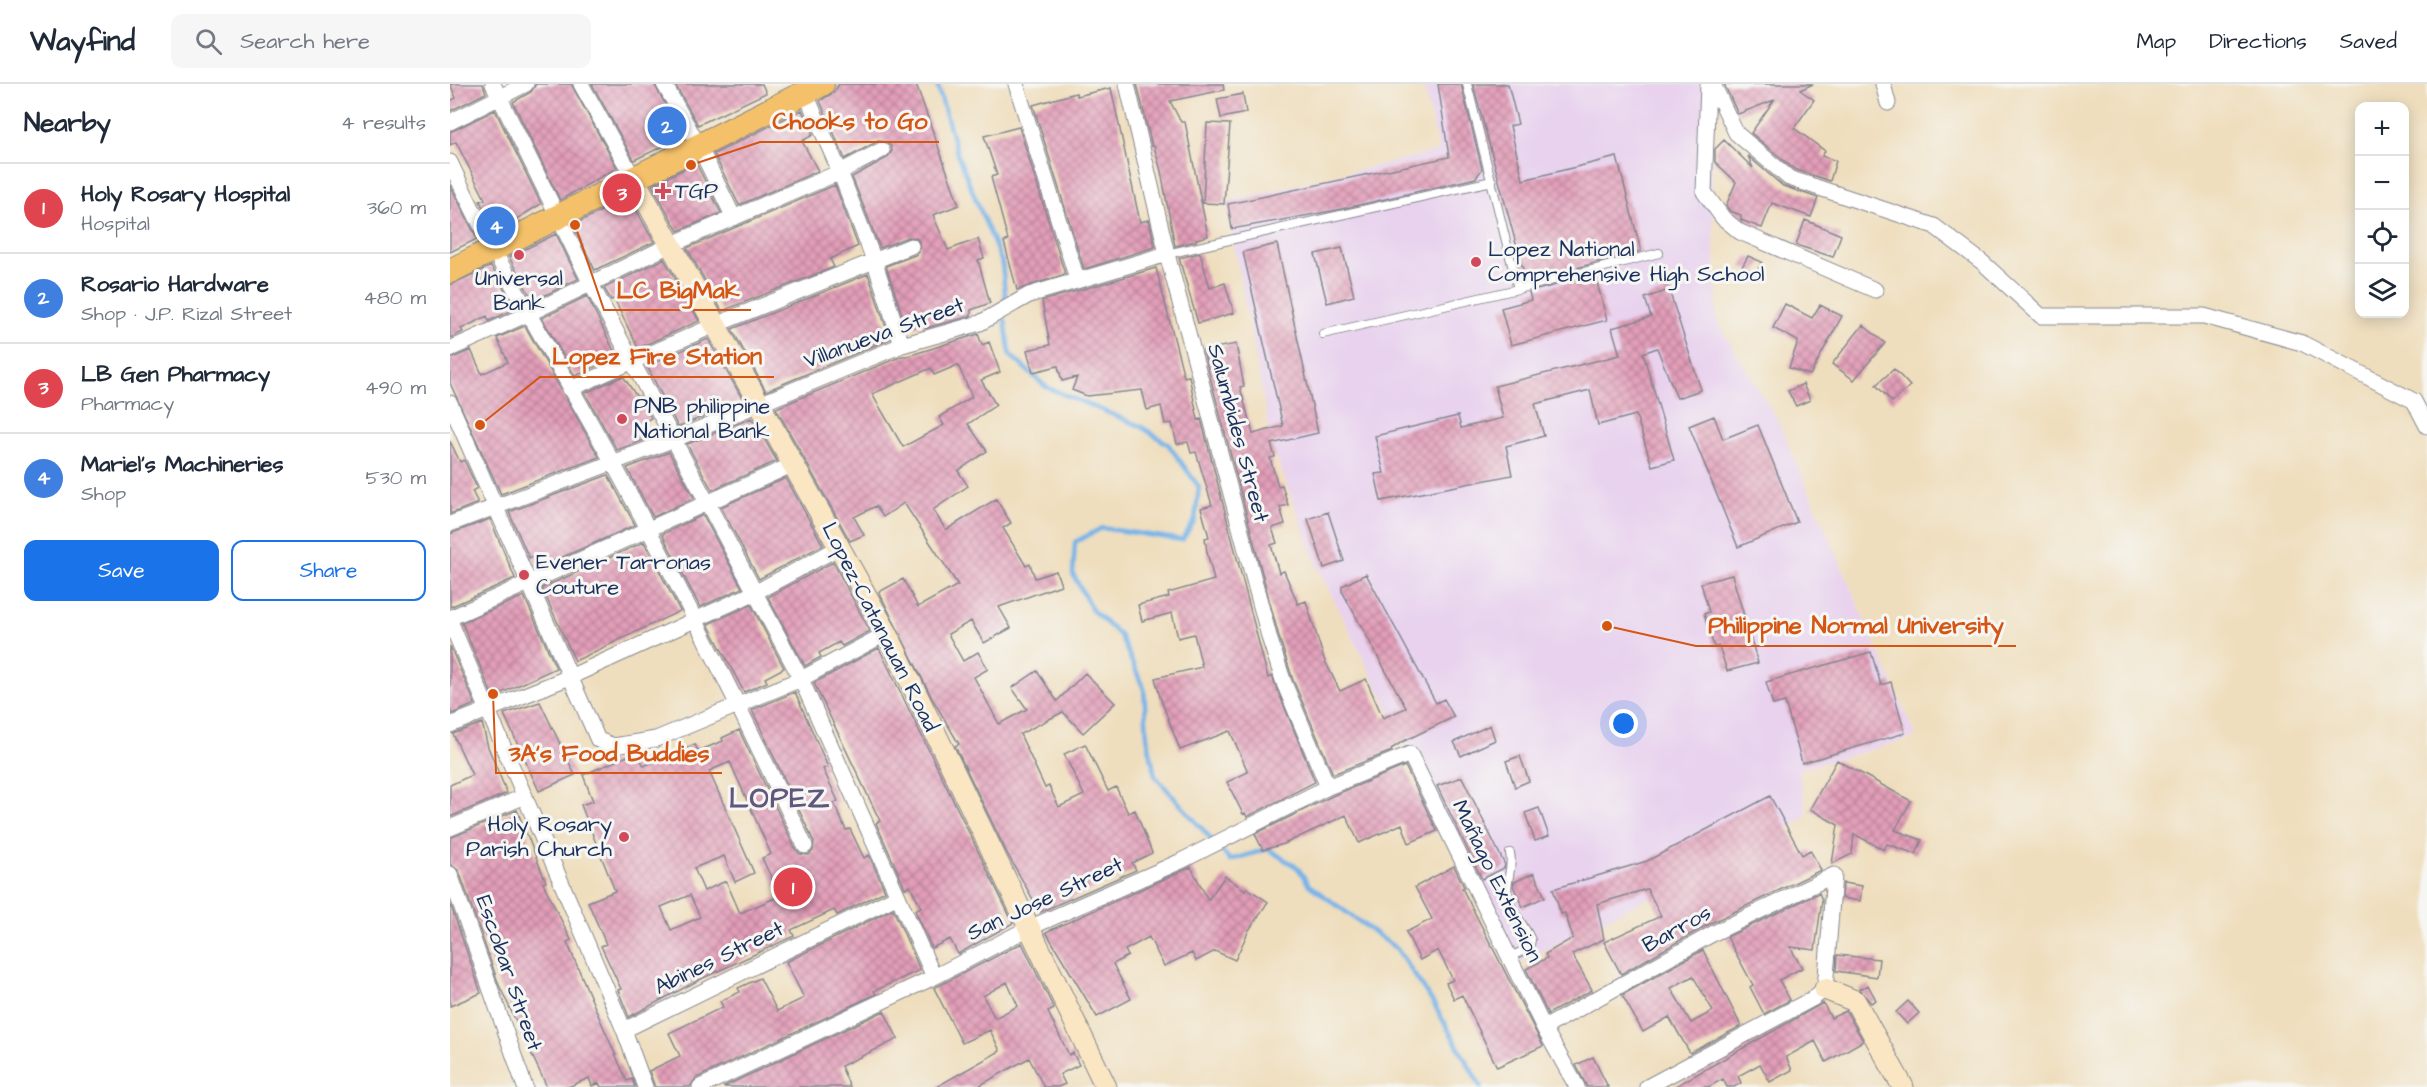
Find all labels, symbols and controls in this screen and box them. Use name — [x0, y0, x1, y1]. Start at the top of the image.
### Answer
search box — [171, 14, 591, 68]
text: Wayfind — [30, 22, 135, 61]
icon: search — [192, 25, 225, 58]
text: Search here — [240, 26, 370, 57]
text: Map — [2136, 27, 2176, 56]
text: Directions — [2209, 27, 2307, 56]
text: Saved — [2340, 27, 2397, 56]
callout: Chooks to Go — [760, 100, 939, 142]
map controls — [2355, 102, 2409, 318]
button: + — [2355, 102, 2409, 156]
pin: 2 — [648, 104, 686, 148]
text: Nearby — [24, 105, 111, 141]
text: Chooks to Go — [772, 105, 928, 139]
text: 4 results — [341, 109, 426, 137]
button: − — [2355, 156, 2409, 210]
pin: 3 — [602, 170, 642, 216]
place label: TGP — [675, 176, 718, 207]
text: Holy Rosary Hospital — [81, 179, 290, 210]
marker: TGP — [656, 184, 670, 198]
text: 1 — [42, 194, 45, 222]
text: 360 m — [367, 194, 426, 222]
pin: 4 — [476, 204, 516, 248]
text: Hospital — [81, 210, 150, 238]
button: locate — [2355, 210, 2409, 264]
place label: Lopez National Comprehensive High School — [1488, 234, 1765, 291]
marker: Universal Bank — [512, 248, 526, 262]
marker: Lopez National Comprehensive High School — [1469, 255, 1483, 269]
place label: Universal Bank — [475, 263, 563, 319]
button: layers — [2355, 264, 2409, 318]
callout: LC BigMak — [604, 268, 751, 310]
text: Rosario Hardware — [81, 269, 269, 300]
text: LC BigMak — [616, 274, 740, 309]
text: 2 — [38, 284, 49, 312]
text: 480 m — [363, 284, 426, 312]
street label: Villanueva Street — [799, 290, 969, 376]
text: Shop · J.P. Rizal Street — [81, 300, 292, 328]
callout: Lopez Fire Station — [540, 335, 774, 377]
text: Lopez Fire Station — [552, 340, 762, 374]
street label: Salumbides Street — [1199, 340, 1277, 526]
text: LB Gen Pharmacy — [81, 359, 270, 390]
text: 3 — [38, 374, 49, 402]
text: 490 m — [365, 374, 426, 402]
text: Pharmacy — [81, 390, 174, 418]
place label: PNB philippine National Bank — [634, 391, 770, 447]
marker: PNB philippine National Bank — [615, 412, 629, 426]
text: Mariel's Machineries — [81, 449, 284, 480]
text: 4 — [37, 464, 50, 492]
text: 530 m — [365, 464, 426, 492]
text: Shop — [81, 480, 126, 508]
street label: Lopez-Catanauan Road — [814, 517, 946, 737]
button: Save — [24, 540, 219, 601]
button: Share — [231, 540, 426, 601]
place label: Evener Tarronas Couture — [536, 547, 711, 603]
marker: Evener Tarronas Couture — [517, 568, 531, 582]
callout: Philippine Normal University — [1696, 604, 2016, 646]
text: Philippine Normal University — [1708, 609, 2005, 645]
your location — [1609, 709, 1638, 738]
callout: 3A's Food Buddies — [496, 731, 722, 773]
text: 3A's Food Buddies — [507, 737, 710, 771]
district label: LOPEZ — [729, 779, 831, 818]
street label: Mañago Extension — [1443, 795, 1550, 968]
place label: Holy Rosary Parish Church — [466, 809, 612, 865]
marker: Holy Rosary Parish Church — [617, 830, 631, 844]
street label: San Jose Street — [962, 849, 1128, 949]
pin: 1 — [774, 864, 812, 910]
street label: Escobar Street — [468, 891, 550, 1055]
street label: Barros — [1637, 897, 1717, 961]
street label: Abines Street — [649, 913, 789, 1003]

